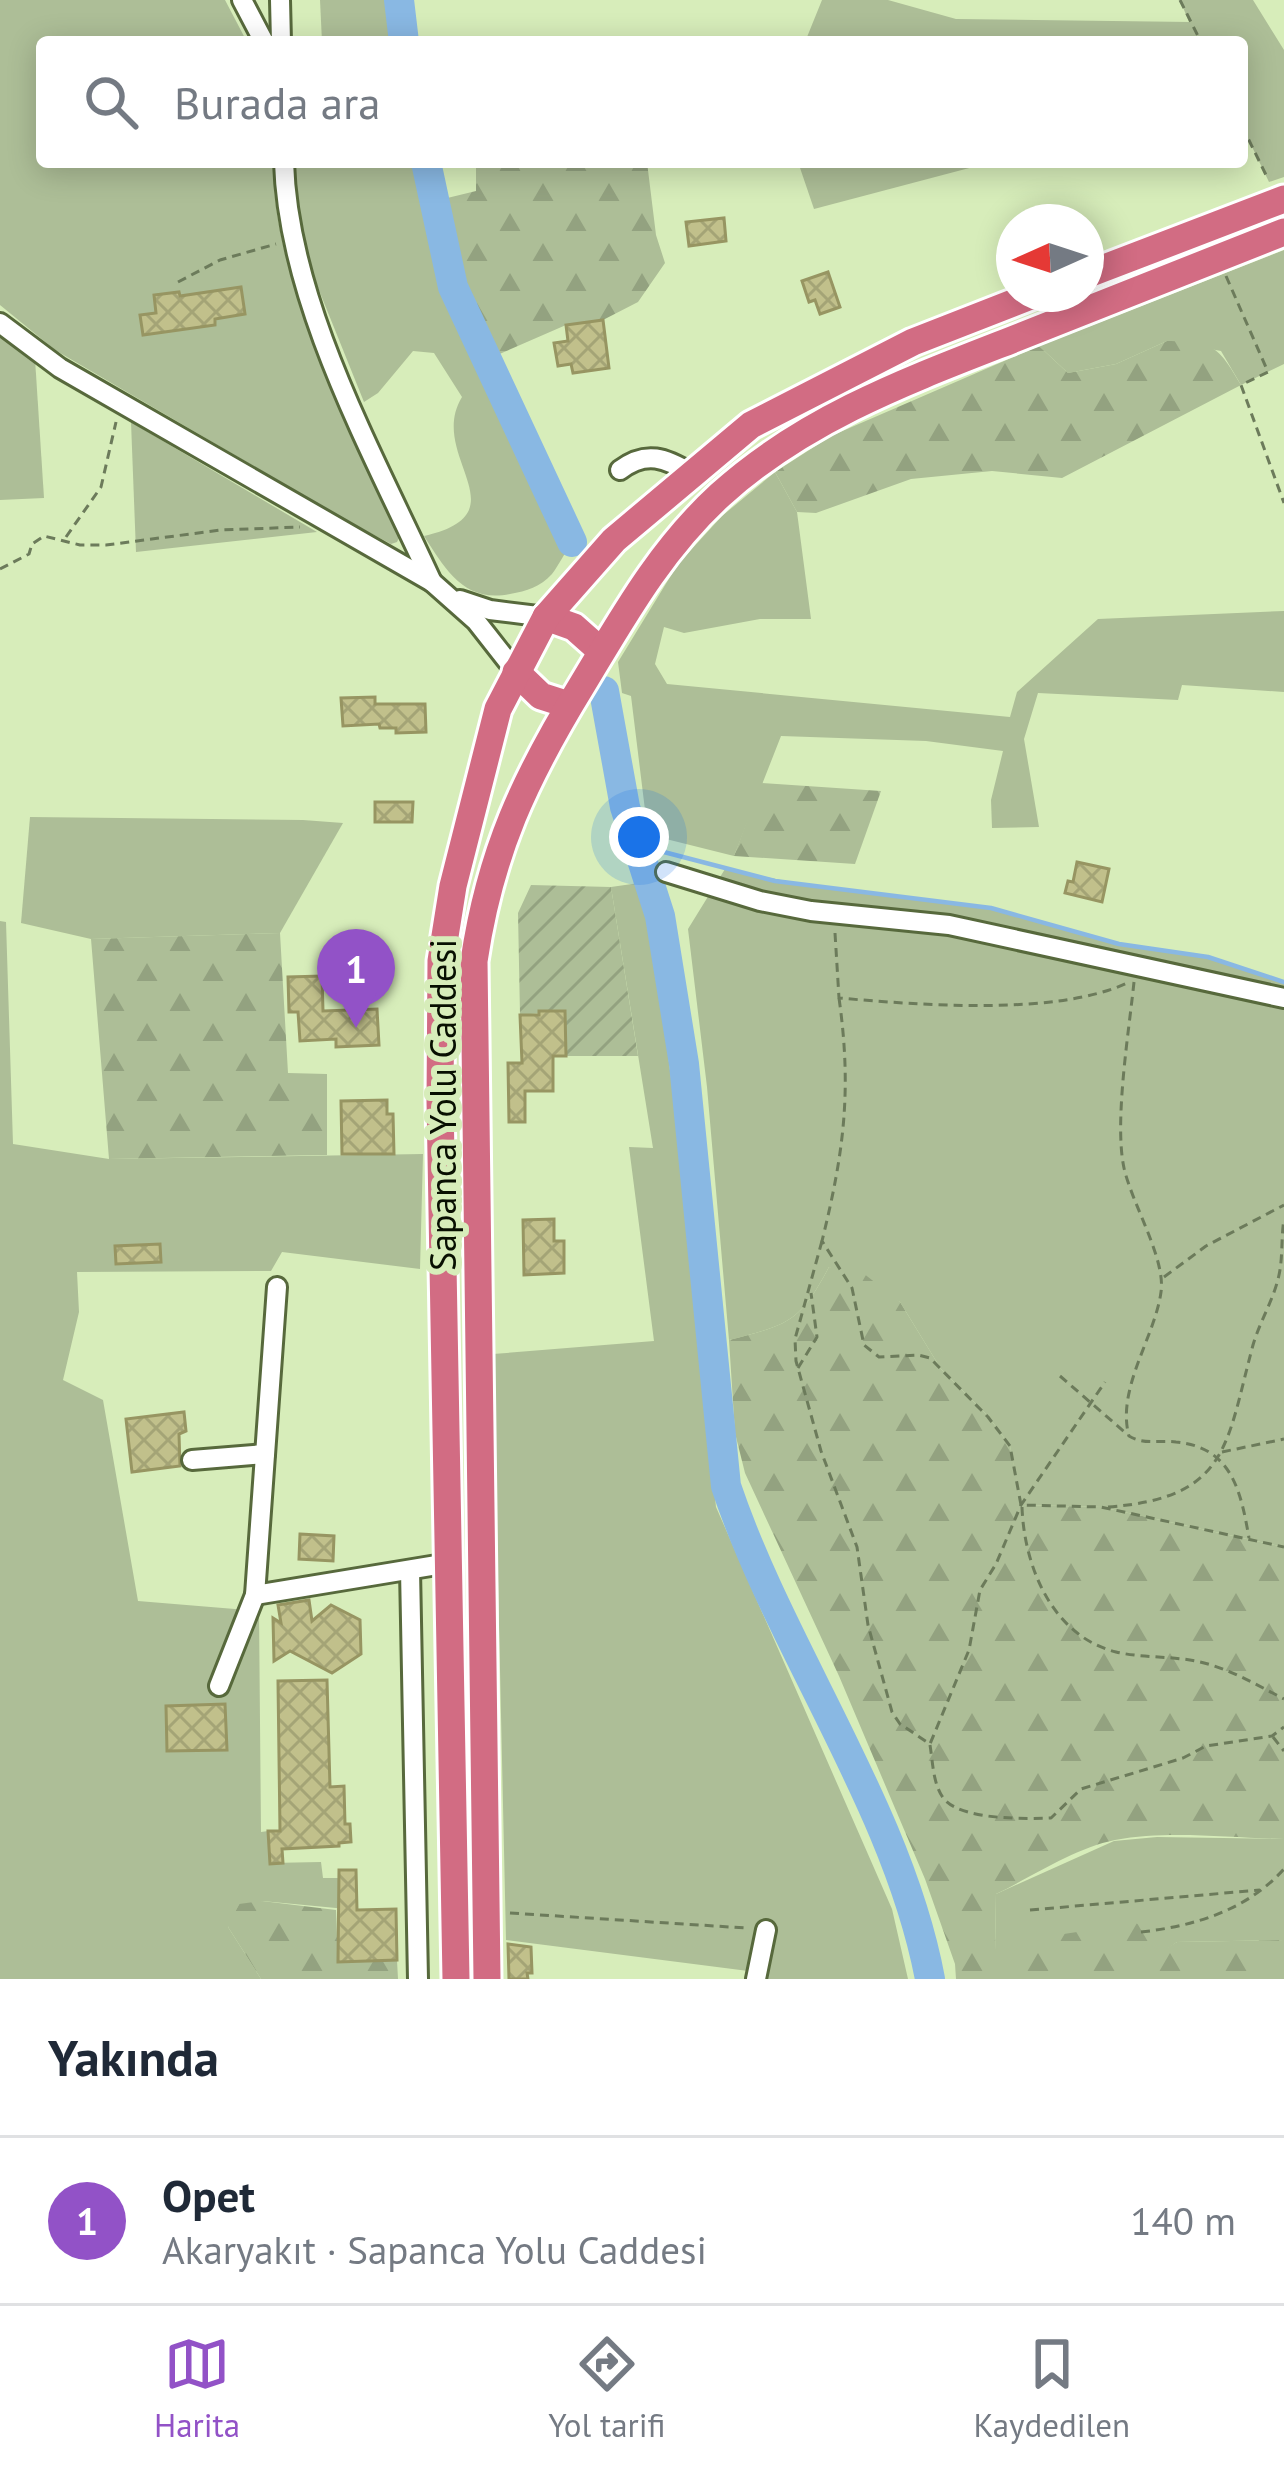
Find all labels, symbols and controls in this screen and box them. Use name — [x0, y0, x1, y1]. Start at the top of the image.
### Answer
search box — [36, 36, 1248, 168]
icon: search — [78, 69, 144, 135]
text: Burada ara — [174, 73, 381, 131]
north arrow — [996, 204, 1104, 312]
your location — [609, 807, 669, 867]
pin: 1 — [317, 929, 395, 1028]
street label: Sapanca Yolu Caddesi — [419, 939, 466, 1271]
text: Yakında — [48, 2024, 219, 2090]
text: Opet — [162, 2166, 255, 2224]
text: 1 — [76, 2195, 98, 2246]
text: 140 m — [1130, 2195, 1236, 2246]
text: Akaryakıt · Sapanca Yolu Caddesi — [162, 2224, 707, 2275]
tab: Harita — [154, 2331, 240, 2446]
tab: Yol tarifi — [548, 2331, 665, 2446]
tab: Kaydedilen — [973, 2331, 1130, 2446]

